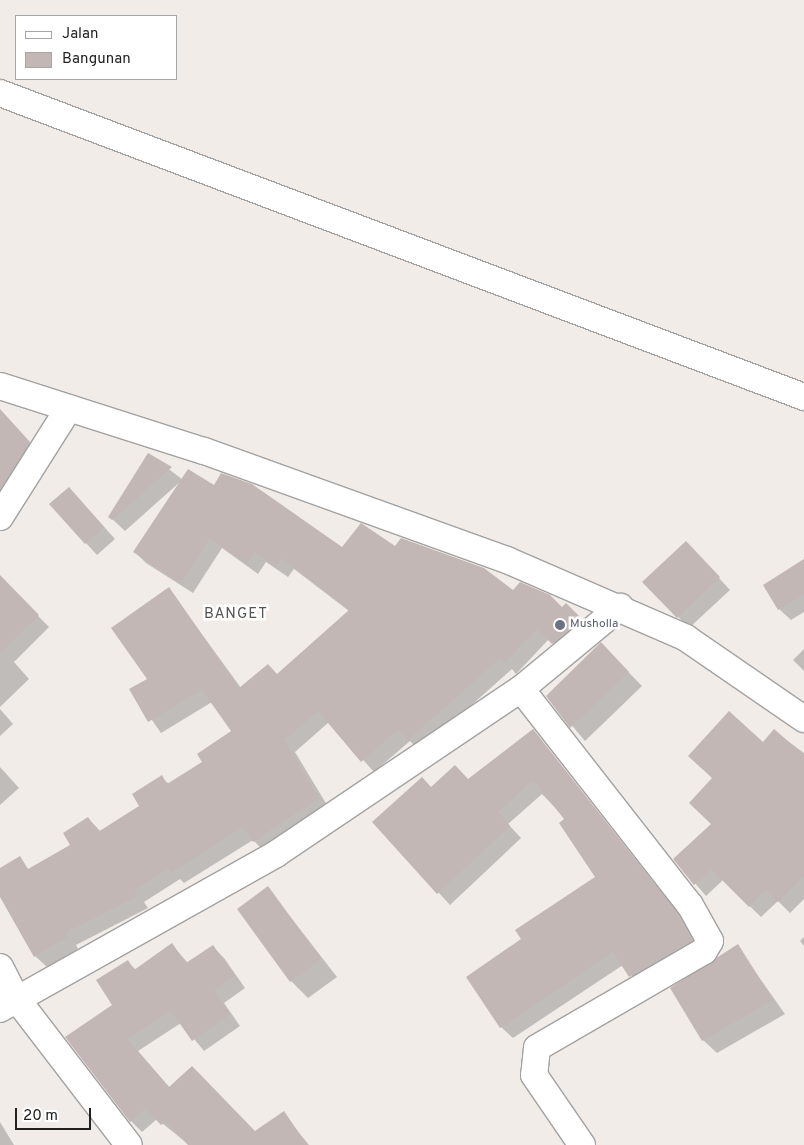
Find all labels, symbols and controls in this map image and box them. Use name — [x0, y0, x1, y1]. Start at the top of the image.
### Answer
legend — [15, 15, 178, 80]
text: Jalan — [62, 25, 99, 44]
text: Bangunan — [62, 50, 131, 69]
district label: BANGET — [203, 606, 269, 624]
place label: Musholla — [570, 618, 618, 632]
marker: Musholla — [554, 619, 566, 631]
scale bar — [18, 1098, 94, 1130]
text: 20 m — [23, 1107, 58, 1126]

